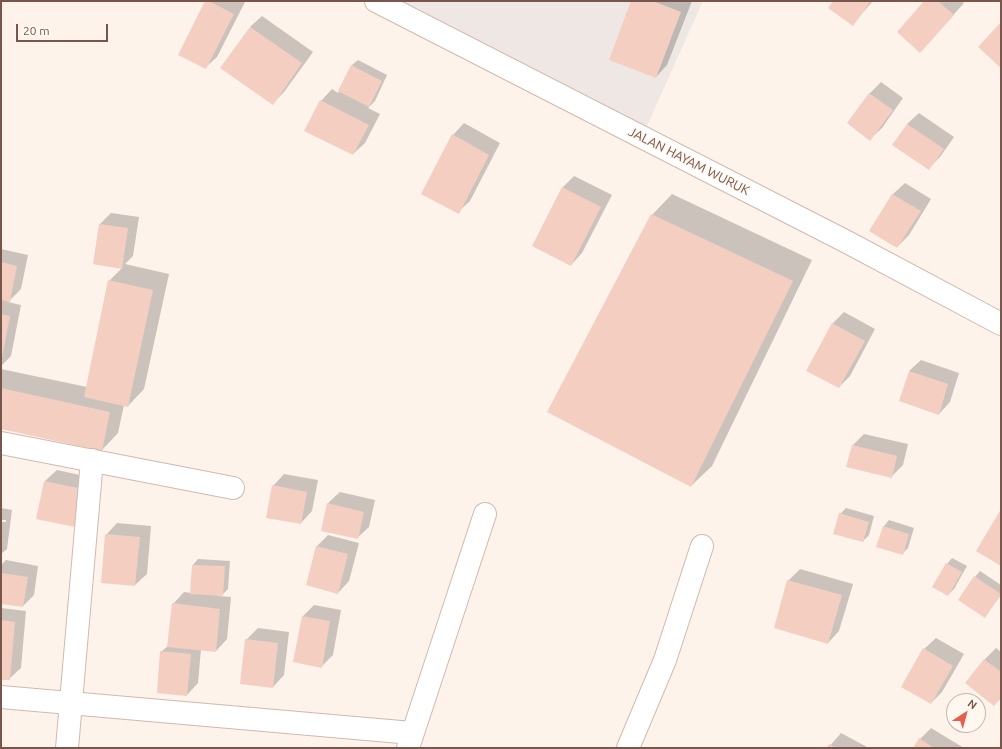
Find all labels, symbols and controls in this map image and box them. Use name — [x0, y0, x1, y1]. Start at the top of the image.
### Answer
scale bar — [18, 16, 110, 42]
text: 20 m — [23, 24, 50, 37]
street label: JALAN HAYAM WURUK — [626, 124, 752, 198]
north arrow — [946, 693, 986, 733]
text: N — [966, 697, 979, 711]

